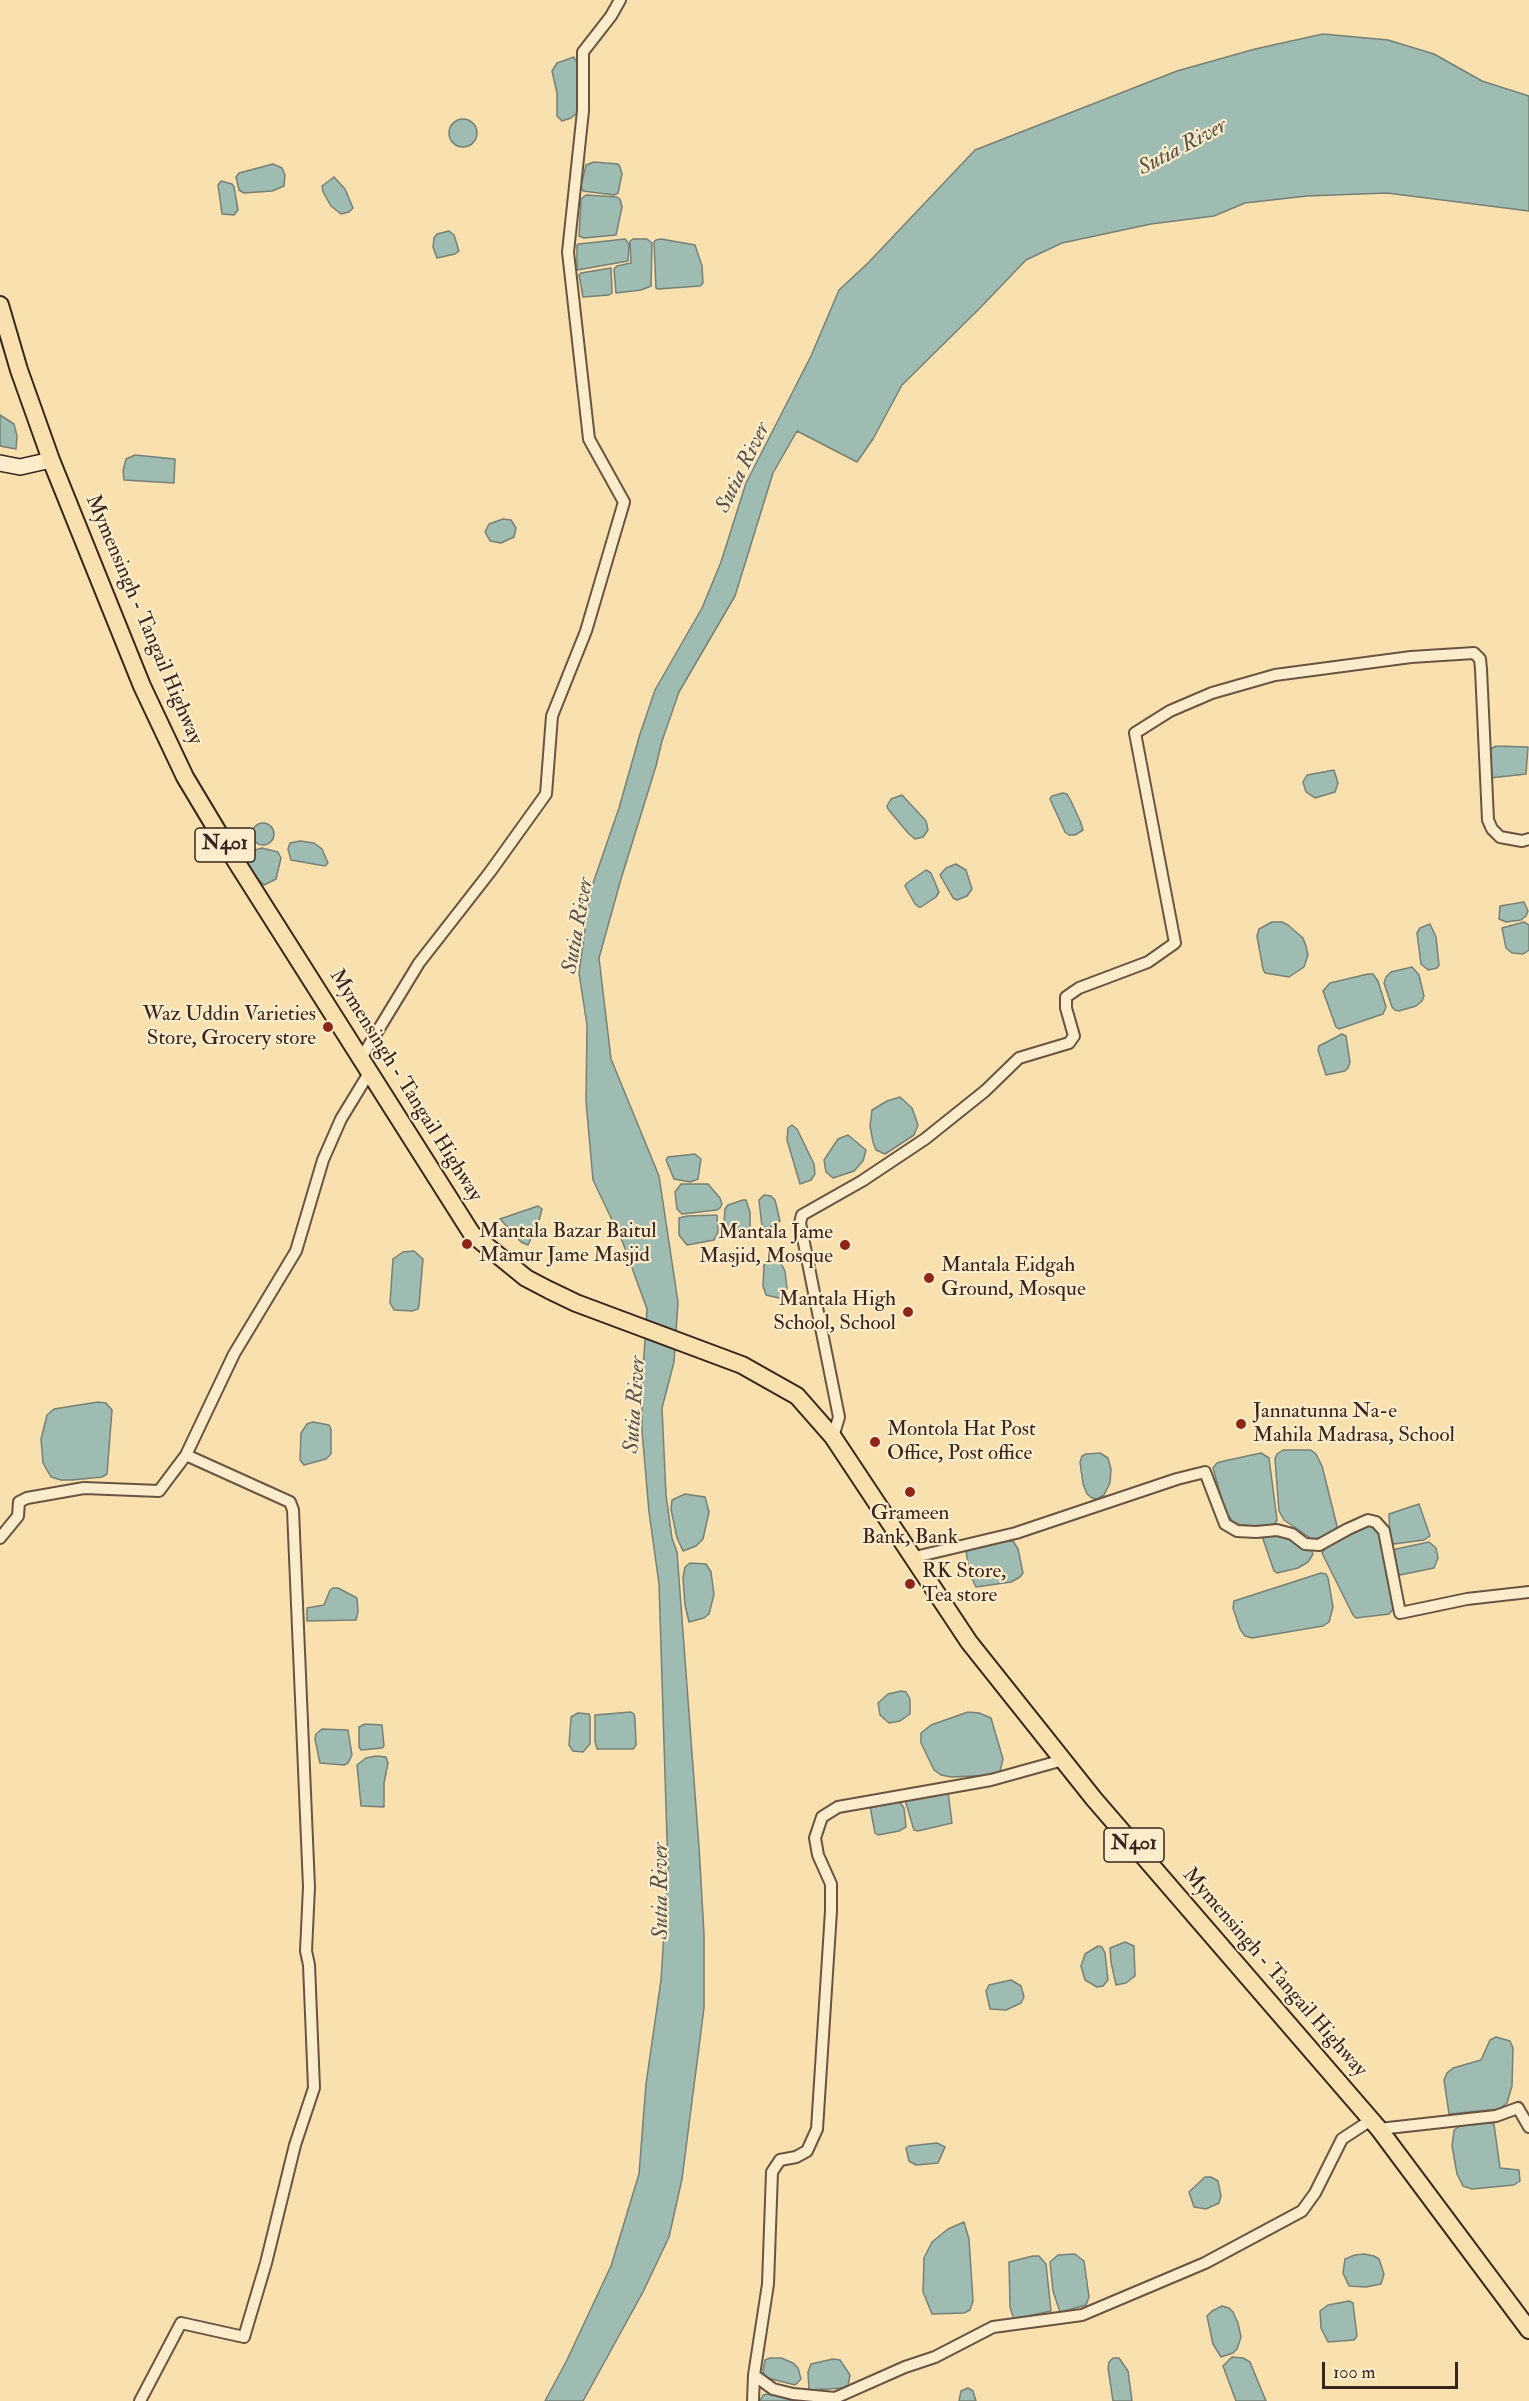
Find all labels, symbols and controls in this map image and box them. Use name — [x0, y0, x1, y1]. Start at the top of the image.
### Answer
water label: Sutia River — [1134, 114, 1232, 182]
water label: Sutia River — [711, 419, 777, 517]
street label: Mymensingh - Tangail Highway — [79, 491, 207, 749]
road number: N401 — [195, 828, 255, 862]
water label: Sutia River — [558, 876, 600, 976]
street label: Mymensingh - Tangail Highway — [323, 965, 487, 1207]
place label: Waz Uddin Varieties Store, Grocery store — [143, 1002, 316, 1052]
marker: Waz Uddin Varieties Store, Grocery store — [321, 1020, 335, 1034]
place label: Mantala Bazar Baitul Mamur Jame Masjid — [479, 1219, 657, 1269]
place label: Mantala Jame Masjid, Mosque — [699, 1220, 833, 1270]
marker: Mantala Bazar Baitul Mamur Jame Masjid — [460, 1237, 474, 1251]
marker: Mantala Jame Masjid, Mosque — [838, 1238, 852, 1252]
place label: Mantala Eidgah Ground, Mosque — [941, 1253, 1086, 1303]
marker: Mantala Eidgah Ground, Mosque — [922, 1271, 936, 1285]
place label: Mantala High School, School — [773, 1287, 896, 1337]
marker: Mantala High School, School — [901, 1305, 915, 1319]
water label: Sutia River — [619, 1356, 653, 1454]
place label: Jannatunna Na-e Mahila Madrasa, School — [1253, 1399, 1455, 1449]
place label: Montola Hat Post Office, Post office — [887, 1417, 1036, 1467]
marker: Jannatunna Na-e Mahila Madrasa, School — [1234, 1417, 1248, 1431]
marker: Montola Hat Post Office, Post office — [868, 1435, 882, 1449]
marker: Grameen Bank, Bank — [903, 1485, 917, 1499]
place label: Grameen Bank, Bank — [862, 1501, 958, 1551]
place label: RK Store, Tea store — [922, 1559, 1006, 1609]
marker: RK Store, Tea store — [903, 1577, 917, 1591]
road number: N401 — [1104, 1828, 1164, 1862]
water label: Sutia River — [649, 1842, 675, 1940]
street label: Mymensingh - Tangail Highway — [1176, 1863, 1372, 2083]
scale bar — [1325, 2350, 1462, 2388]
text: 100 m — [1333, 2361, 1376, 2384]

